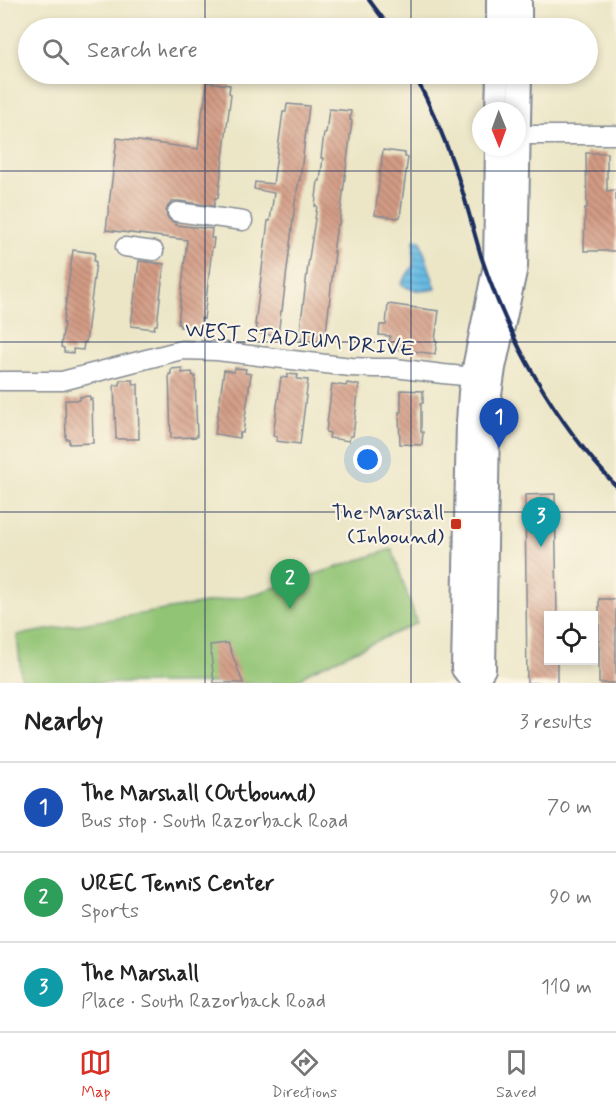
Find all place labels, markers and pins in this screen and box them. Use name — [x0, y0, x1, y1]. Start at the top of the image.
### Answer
pin: 1 — [480, 398, 518, 448]
pin: 3 — [522, 498, 560, 547]
place label: The Marshall (Inbound) — [332, 499, 445, 551]
marker: The Marshall (Inbound) — [449, 517, 463, 531]
pin: 2 — [270, 560, 310, 609]

